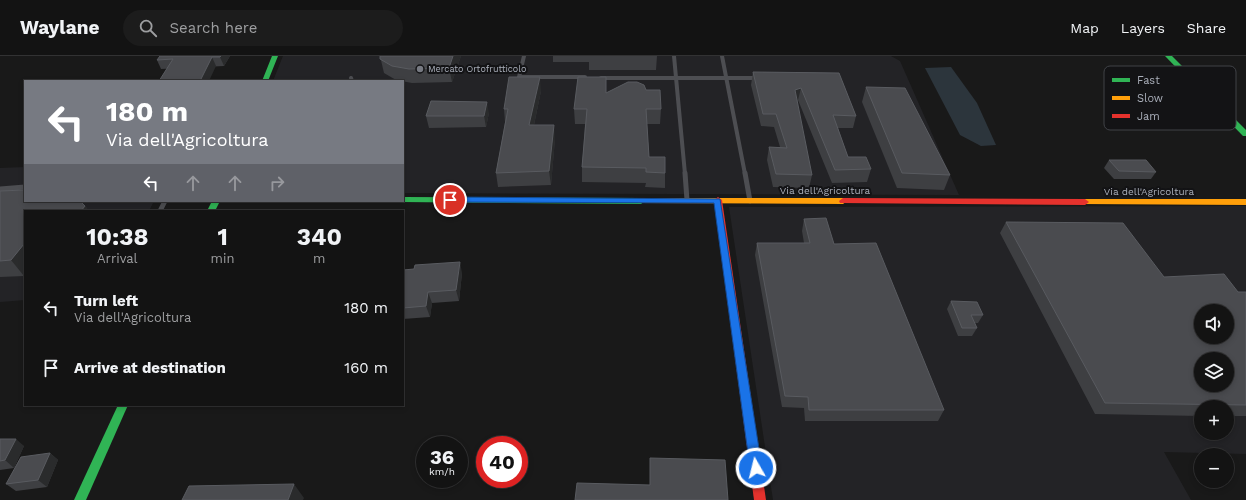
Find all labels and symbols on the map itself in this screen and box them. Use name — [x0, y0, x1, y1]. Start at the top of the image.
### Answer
marker: Mercato Ortofrutticolo — [415, 64, 425, 74]
place label: Mercato Ortofrutticolo — [428, 64, 526, 74]
legend — [1104, 66, 1236, 130]
text: Fast — [1137, 74, 1160, 87]
text: Slow — [1137, 92, 1163, 105]
text: Jam — [1137, 110, 1160, 123]
pin — [433, 183, 467, 217]
street label: Via dell'Agricoltura — [780, 185, 870, 196]
street label: Via dell'Agricoltura — [1104, 186, 1194, 197]
speed limit sign: 40 — [476, 436, 528, 488]
position arrow — [735, 447, 777, 489]

